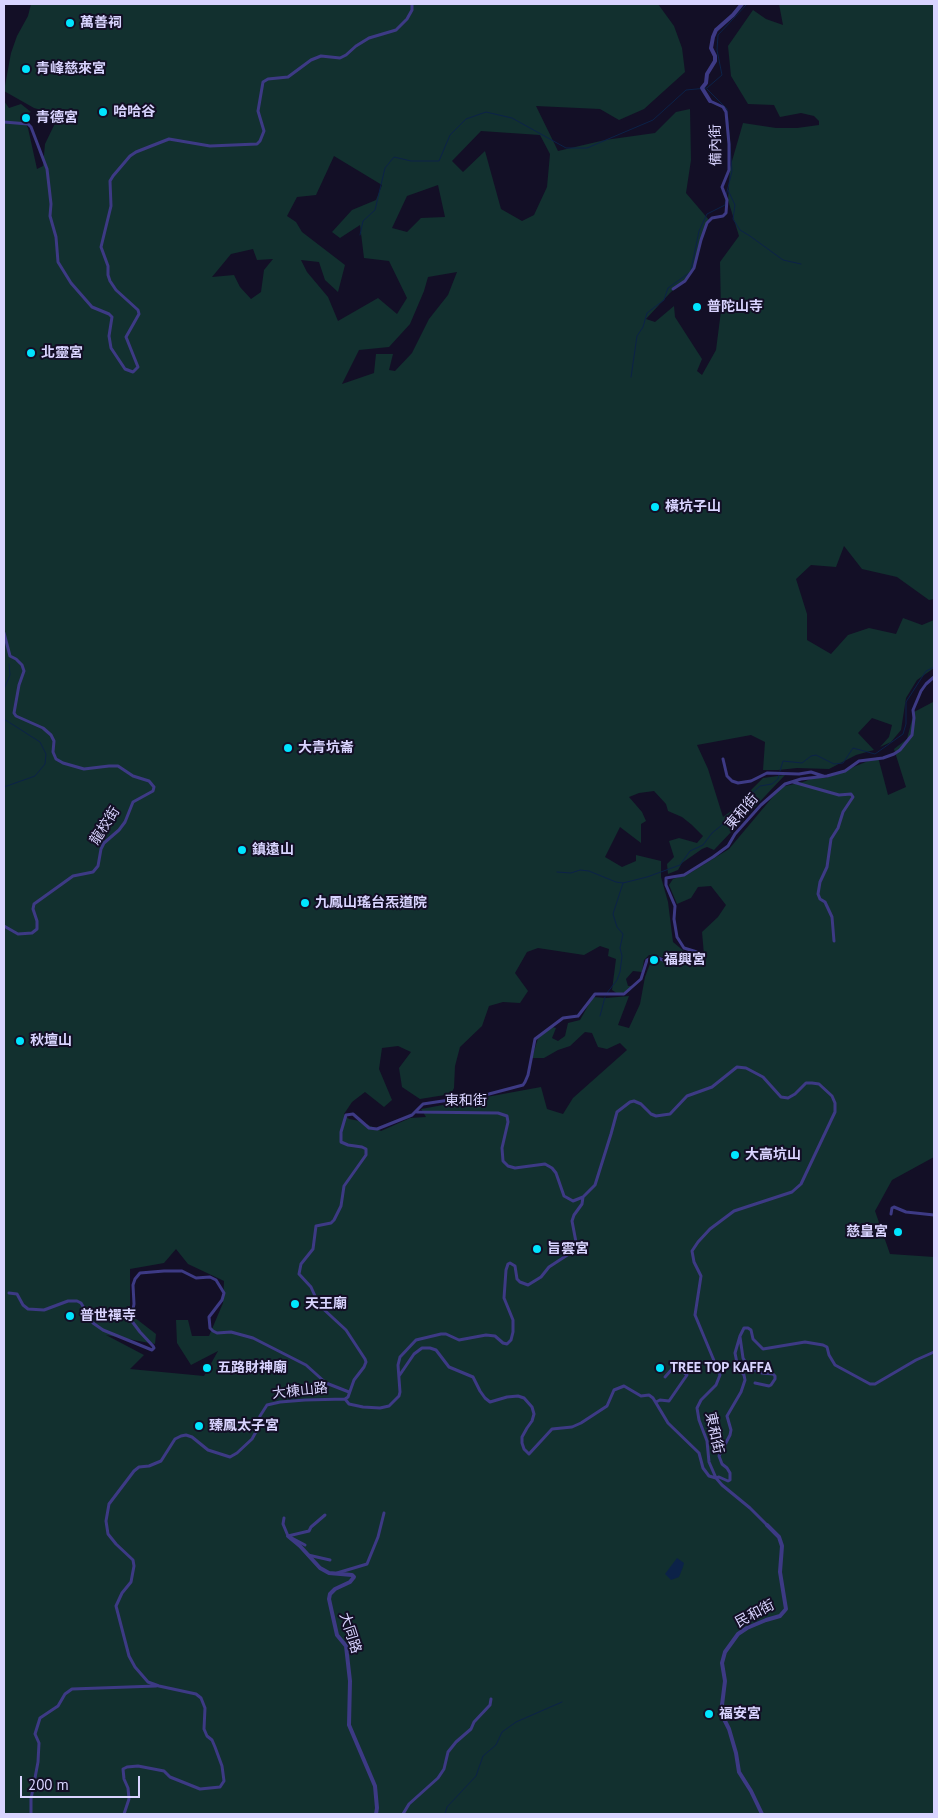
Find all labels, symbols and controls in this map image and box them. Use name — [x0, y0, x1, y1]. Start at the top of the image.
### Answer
place label: 萬善祠 — [80, 15, 122, 31]
marker: 萬善祠 — [64, 17, 76, 29]
place label: 青峰慈來宮 — [36, 61, 106, 77]
marker: 青峰慈來宮 — [20, 63, 32, 75]
place label: 哈哈谷 — [113, 104, 155, 120]
marker: 哈哈谷 — [97, 106, 109, 118]
place label: 青德宮 — [36, 110, 78, 126]
marker: 青德宮 — [20, 112, 32, 124]
street label: 備內街 — [707, 124, 725, 166]
place label: 普陀山寺 — [707, 299, 763, 315]
marker: 普陀山寺 — [691, 301, 703, 313]
place label: 北靈宮 — [41, 345, 83, 361]
marker: 北靈宮 — [25, 347, 37, 359]
place label: 橫坑子山 — [665, 499, 721, 515]
marker: 橫坑子山 — [649, 501, 661, 513]
place label: 大青坑崙 — [298, 740, 354, 756]
marker: 大青坑崙 — [282, 742, 294, 754]
street label: 東和街 — [722, 791, 762, 833]
street label: 龍校街 — [87, 804, 123, 848]
place label: 鎮遠山 — [252, 842, 294, 858]
marker: 鎮遠山 — [236, 844, 248, 856]
place label: 九鳳山瑤台炁道院 — [315, 895, 427, 911]
marker: 九鳳山瑤台炁道院 — [299, 897, 311, 909]
place label: 福興宮 — [664, 952, 706, 968]
marker: 福興宮 — [648, 954, 660, 966]
place label: 秋壇山 — [30, 1033, 72, 1049]
marker: 秋壇山 — [14, 1035, 26, 1047]
street label: 東和街 — [445, 1093, 487, 1109]
place label: 大高坑山 — [745, 1147, 801, 1163]
marker: 大高坑山 — [729, 1149, 741, 1161]
place label: 慈皇宮 — [846, 1224, 888, 1240]
marker: 慈皇宮 — [892, 1226, 904, 1238]
place label: 旨雲宮 — [547, 1241, 589, 1257]
marker: 旨雲宮 — [531, 1243, 543, 1255]
place label: 天王廟 — [305, 1296, 347, 1312]
marker: 天王廟 — [289, 1298, 301, 1310]
place label: 普世禪寺 — [80, 1308, 136, 1324]
marker: 普世禪寺 — [64, 1310, 76, 1322]
place label: 五路財神廟 — [217, 1360, 287, 1376]
place label: TREE TOP KAFFA — [670, 1360, 772, 1376]
marker: 五路財神廟 — [201, 1362, 213, 1374]
marker: TREE TOP KAFFA — [654, 1362, 666, 1374]
street label: 大棟山路 — [271, 1380, 329, 1402]
street label: 東和街 — [701, 1411, 727, 1455]
place label: 臻鳳太子宮 — [209, 1418, 279, 1434]
marker: 臻鳳太子宮 — [193, 1420, 205, 1432]
street label: 民和街 — [733, 1597, 777, 1631]
street label: 大同路 — [336, 1610, 364, 1656]
place label: 福安宮 — [719, 1706, 761, 1722]
marker: 福安宮 — [703, 1708, 715, 1720]
scale bar — [22, 1766, 142, 1798]
text: 200 m — [28, 1775, 69, 1794]

